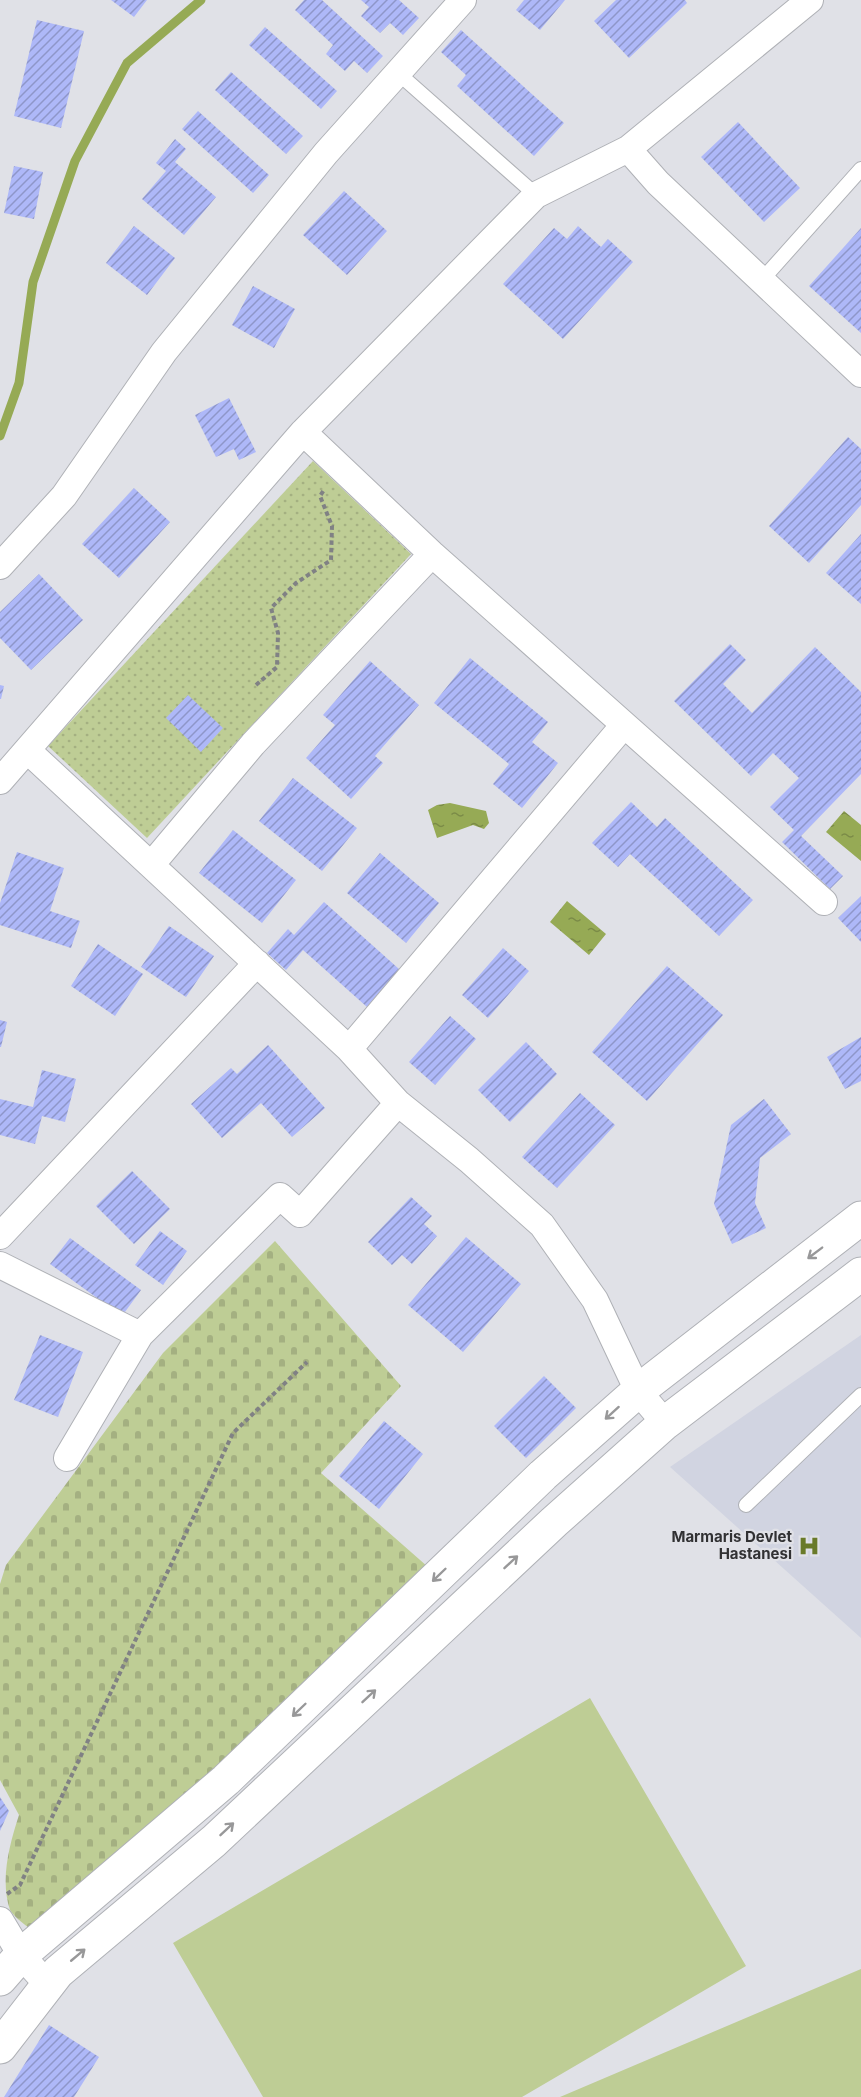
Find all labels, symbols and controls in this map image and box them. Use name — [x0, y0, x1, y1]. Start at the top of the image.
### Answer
one-way arrow — [807, 1247, 823, 1260]
one-way arrow — [605, 1406, 620, 1420]
place label: Marmaris Devlet Hastanesi — [671, 1527, 793, 1563]
hospital icon: Marmaris Devlet Hastanesi — [797, 1534, 821, 1558]
one-way arrow — [504, 1555, 519, 1569]
one-way arrow — [432, 1568, 447, 1582]
one-way arrow — [362, 1689, 377, 1703]
one-way arrow — [291, 1703, 306, 1718]
one-way arrow — [220, 1822, 235, 1836]
one-way arrow — [70, 1948, 85, 1962]

